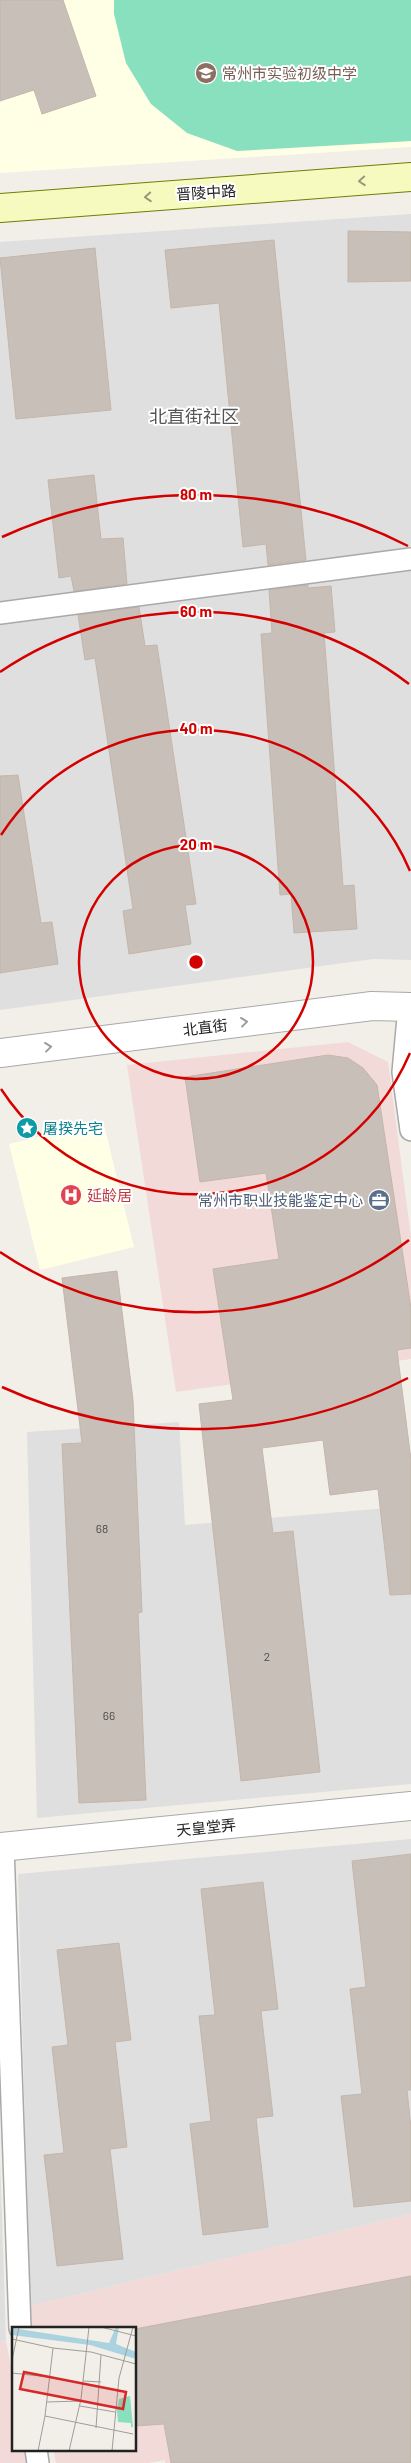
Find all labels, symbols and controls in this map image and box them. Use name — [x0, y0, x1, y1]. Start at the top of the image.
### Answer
school or university icon: 常州市实验初级中学 — [194, 61, 218, 85]
place label: 常州市实验初级中学 — [222, 64, 357, 82]
one-way arrow — [358, 175, 366, 186]
street label: 晋陵中路 — [175, 181, 237, 203]
one-way arrow — [144, 191, 152, 202]
district label: 北直街社区 — [149, 405, 239, 427]
text: 80 m — [180, 485, 212, 503]
text: 60 m — [180, 602, 212, 620]
text: 40 m — [179, 719, 213, 737]
text: 20 m — [180, 835, 212, 853]
centre of rings — [187, 953, 205, 971]
street label: 北直街 — [182, 1015, 228, 1039]
one-way arrow — [241, 1017, 249, 1028]
one-way arrow — [45, 1042, 53, 1053]
place icon: 屠揆先宅 — [15, 1116, 39, 1140]
place label: 屠揆先宅 — [43, 1119, 103, 1137]
hospital icon: 延龄居 — [59, 1183, 83, 1207]
place label: 延龄居 — [87, 1186, 132, 1204]
office icon: 常州市职业技能鉴定中心 — [367, 1188, 391, 1212]
place label: 常州市职业技能鉴定中心 — [198, 1191, 363, 1209]
house number: 68 — [96, 1521, 108, 1535]
house number: 2 — [264, 1649, 270, 1663]
house number: 66 — [103, 1708, 115, 1722]
street label: 天皇堂弄 — [175, 1815, 237, 1839]
inset map — [12, 2327, 136, 2450]

